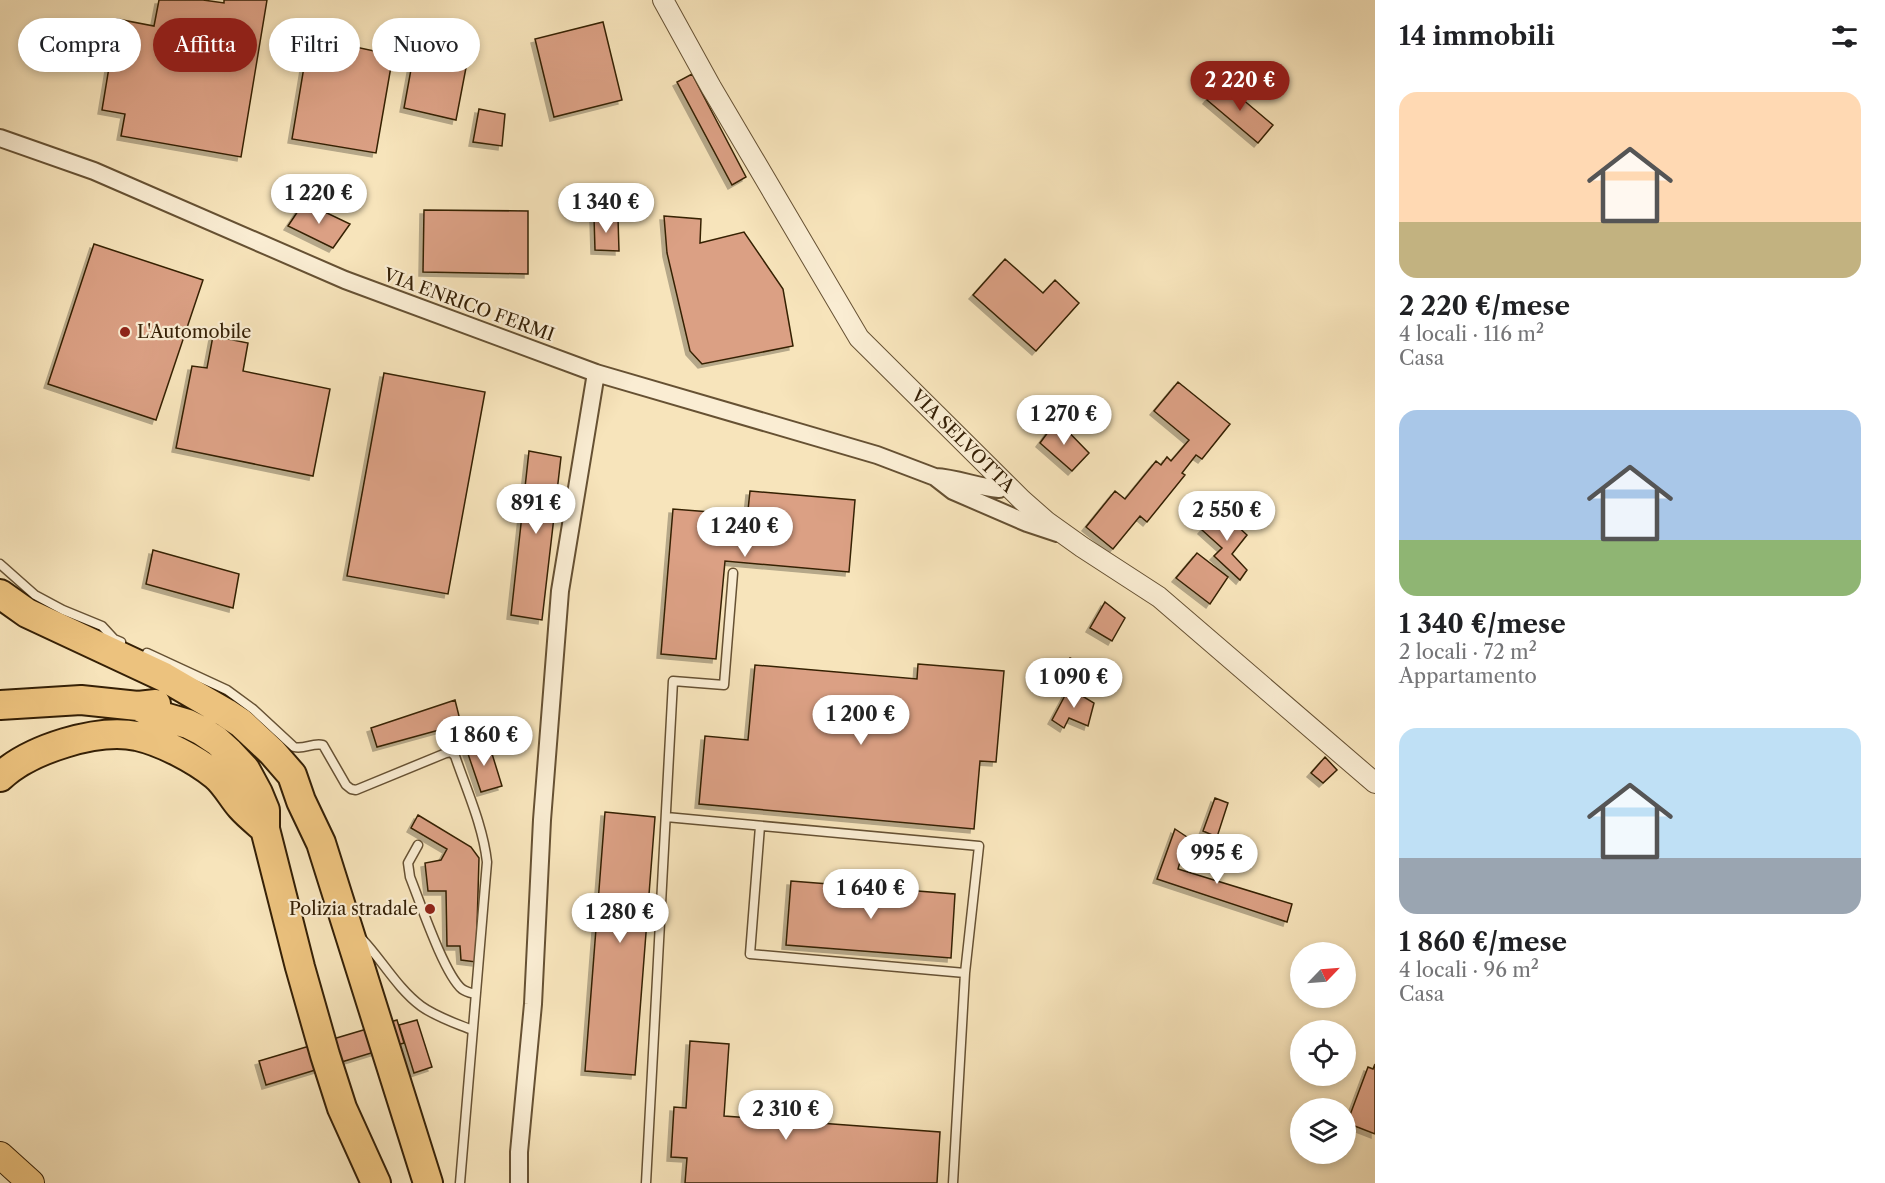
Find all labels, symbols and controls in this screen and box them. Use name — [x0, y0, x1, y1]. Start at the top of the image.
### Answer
chip: Compra — [18, 18, 141, 72]
chip: Affitta — [153, 18, 257, 72]
chip: Filtri — [269, 18, 360, 72]
chip: Nuovo — [372, 18, 480, 72]
text: 14 immobili — [1399, 20, 1555, 52]
icon: filters — [1828, 20, 1861, 53]
pin: 2 220 € — [1185, 61, 1295, 112]
text: 2 220 € — [1205, 68, 1275, 92]
icon: home — [1576, 131, 1684, 239]
pin: 1 220 € — [264, 174, 374, 225]
text: 1 220 € — [285, 181, 353, 205]
pin: 1 340 € — [551, 183, 661, 234]
text: 1 340 € — [572, 190, 640, 214]
street label: VIA ENRICO FERMI — [380, 264, 557, 346]
text: 2 220 €/mese — [1399, 290, 1570, 322]
place label: L'Automobile — [137, 321, 251, 343]
text: 4 locali · 116 m² — [1399, 322, 1544, 346]
marker: L'Automobile — [118, 325, 132, 339]
text: Casa — [1399, 346, 1444, 370]
street label: VIA SELVOTTA — [906, 384, 1020, 498]
pin: 1 270 € — [1009, 395, 1119, 446]
text: 1 270 € — [1031, 402, 1097, 426]
icon: home — [1576, 449, 1684, 557]
pin: 891 € — [494, 484, 578, 535]
text: 891 € — [511, 491, 561, 515]
pin: 2 550 € — [1172, 491, 1282, 542]
text: 2 550 € — [1192, 498, 1262, 522]
pin: 1 240 € — [690, 507, 800, 558]
text: 1 240 € — [711, 514, 779, 538]
text: 1 340 €/mese — [1399, 608, 1566, 640]
text: 2 locali · 72 m² — [1399, 640, 1537, 664]
pin: 1 090 € — [1019, 658, 1129, 709]
text: Appartamento — [1399, 664, 1537, 688]
text: 1 090 € — [1039, 665, 1109, 689]
pin: 1 200 € — [806, 695, 916, 746]
text: 1 200 € — [826, 702, 896, 726]
pin: 1 860 € — [429, 716, 539, 767]
text: 1 860 € — [450, 723, 518, 747]
icon: home — [1576, 767, 1684, 875]
pin: 995 € — [1175, 834, 1259, 885]
text: 995 € — [1191, 841, 1243, 865]
pin: 1 640 € — [816, 869, 926, 920]
text: 1 640 € — [837, 876, 905, 900]
pin: 1 280 € — [565, 893, 675, 944]
place label: Polizia stradale — [289, 898, 418, 920]
text: 1 280 € — [586, 900, 654, 924]
marker: Polizia stradale — [423, 902, 437, 916]
text: 1 860 €/mese — [1399, 926, 1567, 958]
north arrow — [1290, 942, 1356, 1008]
map controls — [1290, 942, 1356, 1164]
text: 4 locali · 96 m² — [1399, 958, 1539, 982]
text: Casa — [1399, 982, 1444, 1006]
button: locate — [1290, 1020, 1356, 1086]
pin: 2 310 € — [731, 1090, 841, 1141]
text: 2 310 € — [752, 1097, 820, 1121]
button: layers — [1290, 1098, 1356, 1164]

